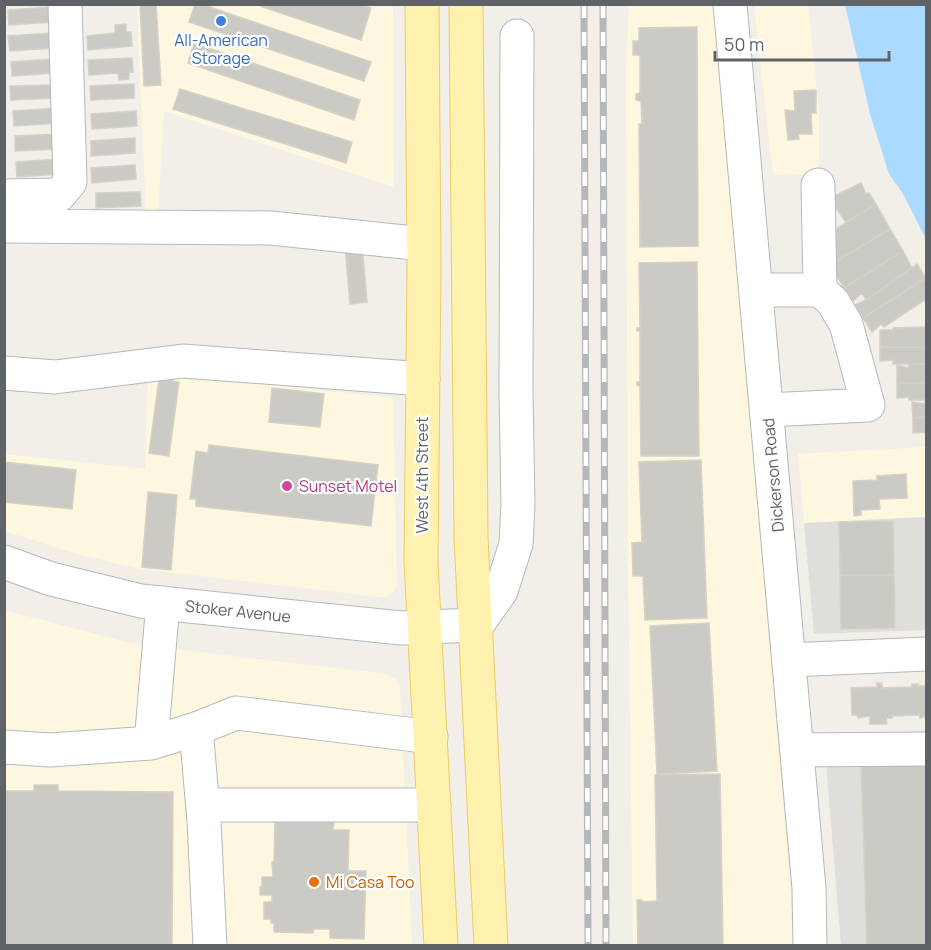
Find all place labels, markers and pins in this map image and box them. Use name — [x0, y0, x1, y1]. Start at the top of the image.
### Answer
marker: All-American Storage — [214, 14, 228, 28]
place label: All-American Storage — [174, 29, 268, 69]
place label: Sunset Motel — [299, 475, 397, 497]
marker: Sunset Motel — [280, 479, 294, 493]
place label: Mi Casa Too — [326, 871, 414, 893]
marker: Mi Casa Too — [307, 875, 321, 889]

